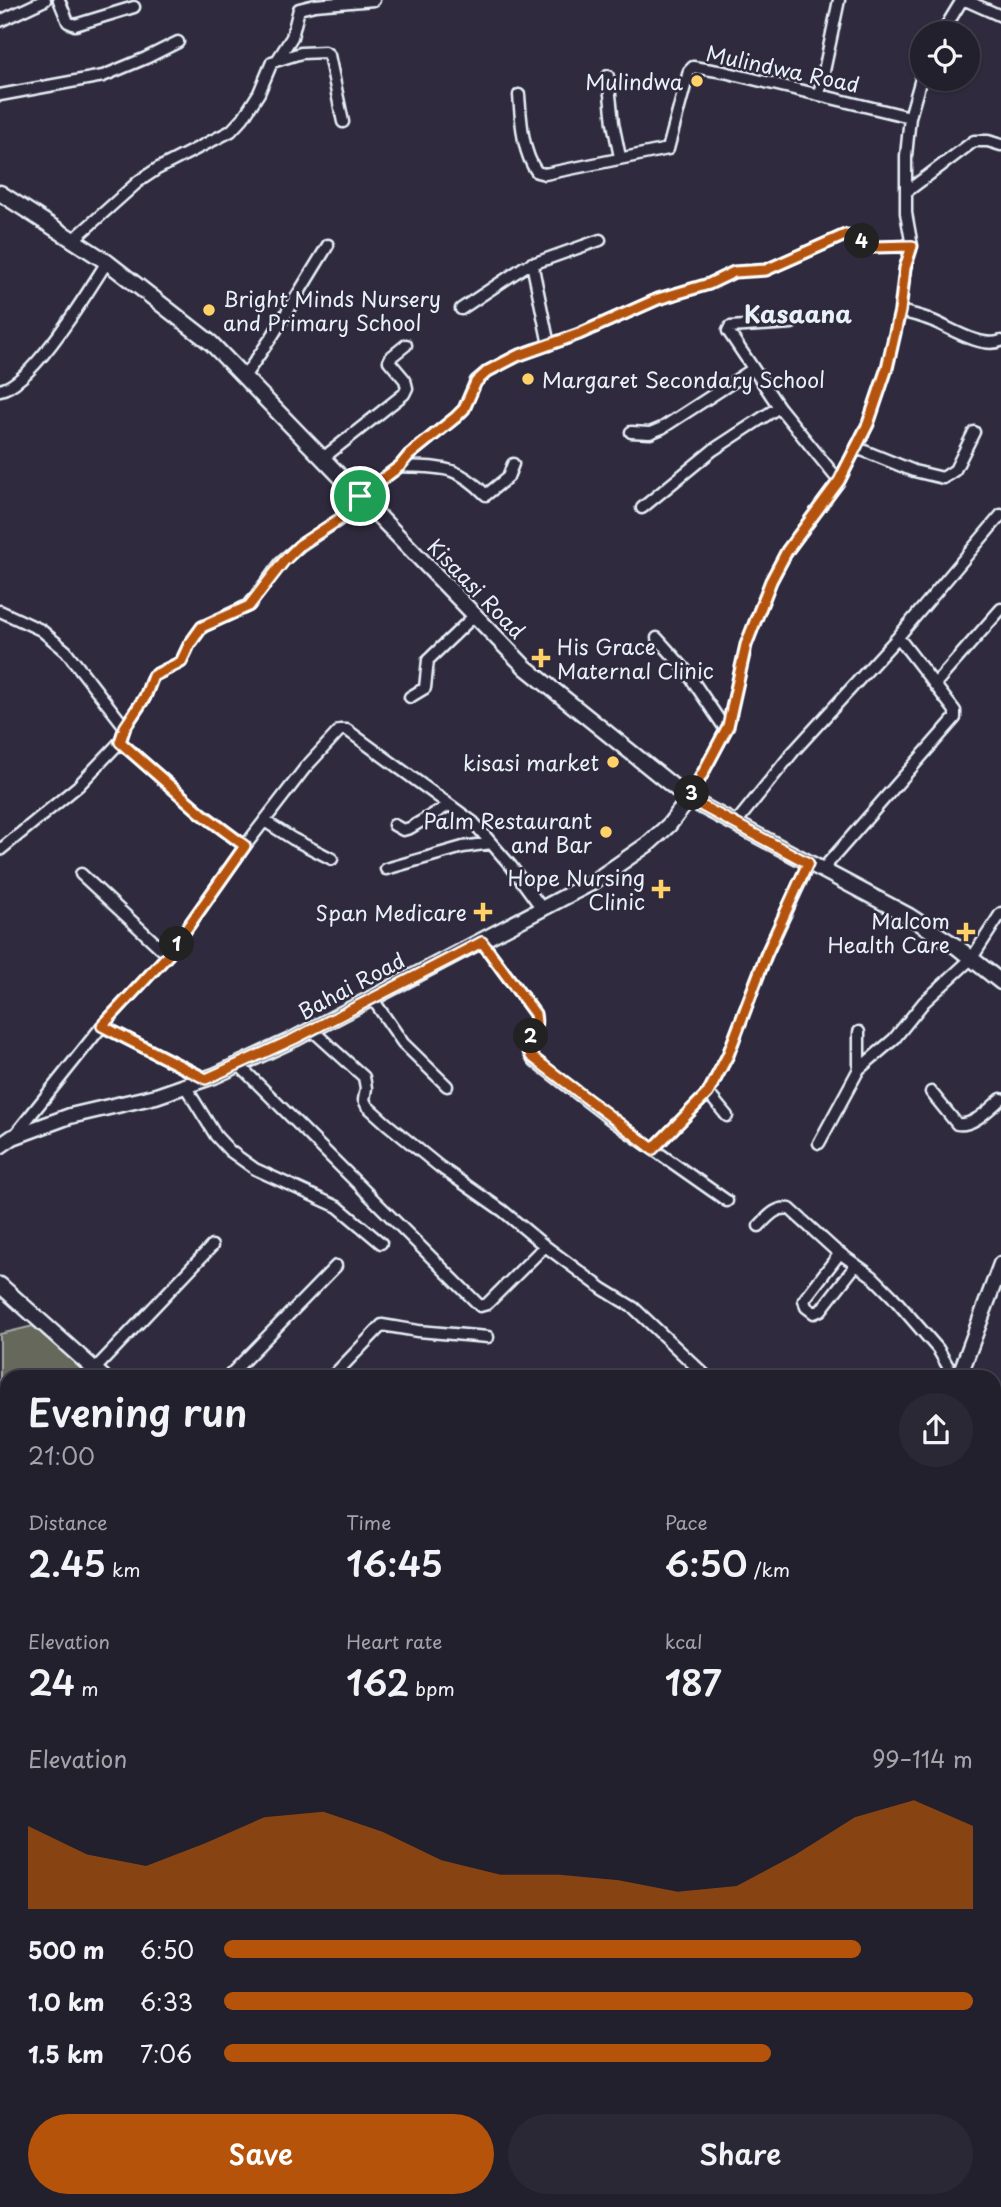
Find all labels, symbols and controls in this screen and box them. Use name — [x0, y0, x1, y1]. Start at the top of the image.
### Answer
map controls — [910, 21, 980, 91]
button: locate — [910, 21, 980, 91]
street label: Mulindwa Road — [703, 36, 863, 100]
place label: Mulindwa — [585, 65, 684, 97]
marker: Mulindwa — [689, 73, 705, 89]
pin: 4 — [844, 224, 880, 258]
text: 4 — [855, 226, 868, 254]
place label: Bright Minds Nursery and Primary School — [223, 282, 441, 338]
district label: Kasaana — [744, 295, 852, 331]
marker: Bright Minds Nursery and Primary School — [201, 302, 217, 318]
place label: Margaret Secondary School — [542, 363, 825, 395]
marker: Margaret Secondary School — [520, 371, 536, 387]
pin — [330, 466, 390, 526]
icon: arrive — [341, 477, 379, 515]
street label: Kisaasi Road — [421, 531, 533, 645]
place label: His Grace Maternal Clinic — [557, 630, 714, 686]
marker: His Grace Maternal Clinic — [531, 648, 551, 668]
place label: kisasi market — [463, 746, 599, 778]
marker: kisasi market — [605, 754, 621, 770]
pin: 3 — [674, 776, 710, 810]
text: 3 — [685, 778, 698, 806]
place label: Palm Restaurant and Bar — [424, 804, 593, 860]
marker: Palm Restaurant and Bar — [598, 824, 614, 840]
place label: Hope Nursing Clinic — [508, 861, 645, 917]
marker: Hope Nursing Clinic — [651, 879, 671, 899]
place label: Span Medicare — [316, 896, 467, 928]
marker: Span Medicare — [473, 902, 493, 922]
place label: Malcom Health Care — [828, 904, 950, 960]
marker: Malcom Health Care — [956, 922, 976, 942]
pin: 1 — [160, 926, 194, 962]
text: 1 — [172, 929, 181, 957]
street label: Bahai Road — [292, 943, 410, 1027]
pin: 2 — [514, 1018, 548, 1054]
text: 2 — [524, 1021, 537, 1049]
text: Evening run — [28, 1383, 247, 1440]
button: share — [899, 1393, 973, 1467]
text: 21:00 — [28, 1438, 95, 1473]
text: Distance — [28, 1508, 108, 1536]
text: Time — [346, 1508, 391, 1536]
text: Pace — [665, 1508, 708, 1536]
text: 2.45 — [28, 1536, 106, 1589]
text: 16:45 — [346, 1536, 443, 1589]
text: 6:50 — [665, 1536, 748, 1589]
text: km — [106, 1555, 141, 1583]
text: /km — [748, 1555, 790, 1583]
text: Elevation — [28, 1627, 110, 1655]
text: Heart rate — [346, 1627, 442, 1655]
text: kcal — [665, 1627, 703, 1655]
text: 24 — [28, 1655, 75, 1708]
text: 162 — [346, 1655, 409, 1708]
text: 187 — [665, 1655, 722, 1708]
text: m — [75, 1674, 99, 1702]
text: bpm — [409, 1674, 455, 1702]
text: Elevation — [28, 1741, 127, 1776]
text: 99–114 m — [872, 1741, 973, 1776]
text: 500 m — [28, 1932, 105, 1967]
text: 6:50 — [140, 1932, 194, 1967]
text: 1.0 km — [28, 1984, 105, 2019]
text: 6:33 — [140, 1984, 193, 2019]
text: 1.5 km — [28, 2036, 104, 2071]
text: 7:06 — [140, 2036, 192, 2071]
button: Save — [28, 2114, 494, 2194]
button: Share — [508, 2114, 973, 2194]

